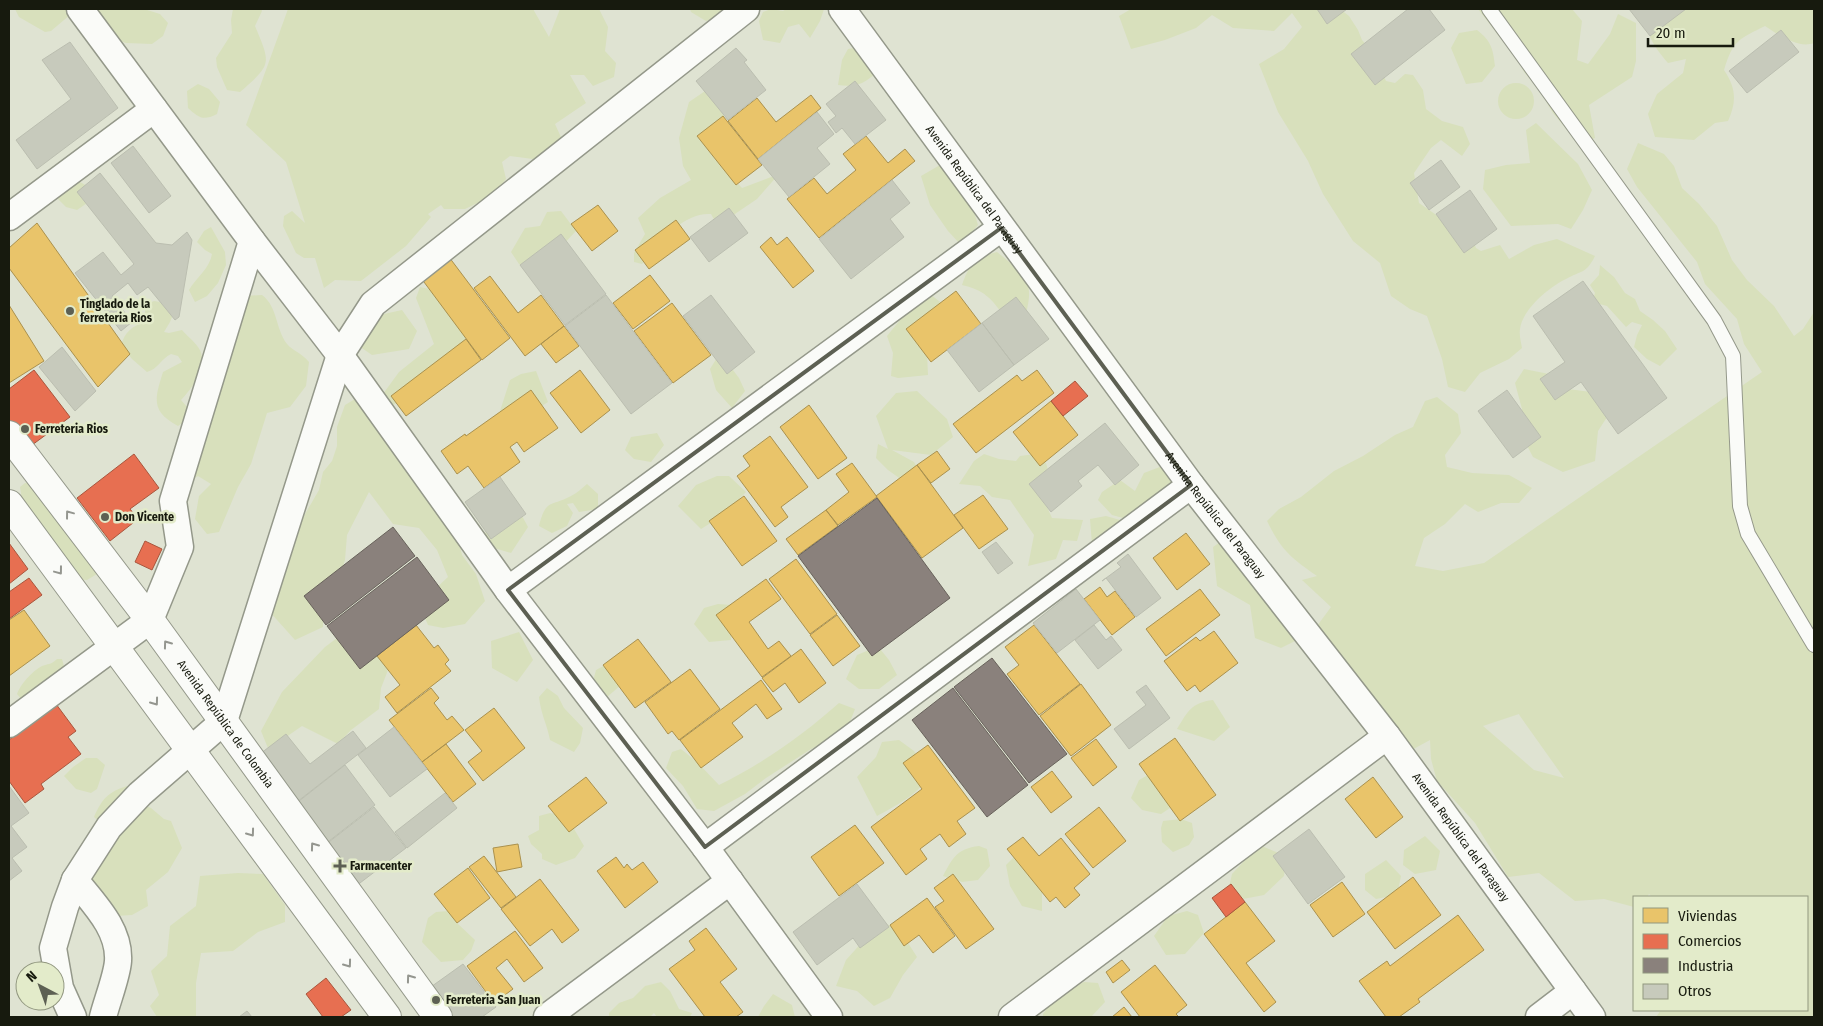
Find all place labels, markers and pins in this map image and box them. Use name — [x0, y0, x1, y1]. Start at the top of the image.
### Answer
place label: Tinglado de la ferreteria Rios — [80, 297, 153, 325]
marker: Tinglado de la ferreteria Rios — [64, 305, 76, 317]
place label: Ferreteria Rios — [35, 422, 109, 436]
marker: Ferreteria Rios — [19, 423, 31, 435]
place label: Don Vicente — [115, 510, 174, 524]
marker: Don Vicente — [99, 511, 111, 523]
place label: Farmacenter — [350, 859, 413, 873]
marker: Farmacenter — [334, 860, 346, 872]
place label: Ferreteria San Juan — [446, 993, 540, 1007]
marker: Ferreteria San Juan — [430, 994, 442, 1006]

